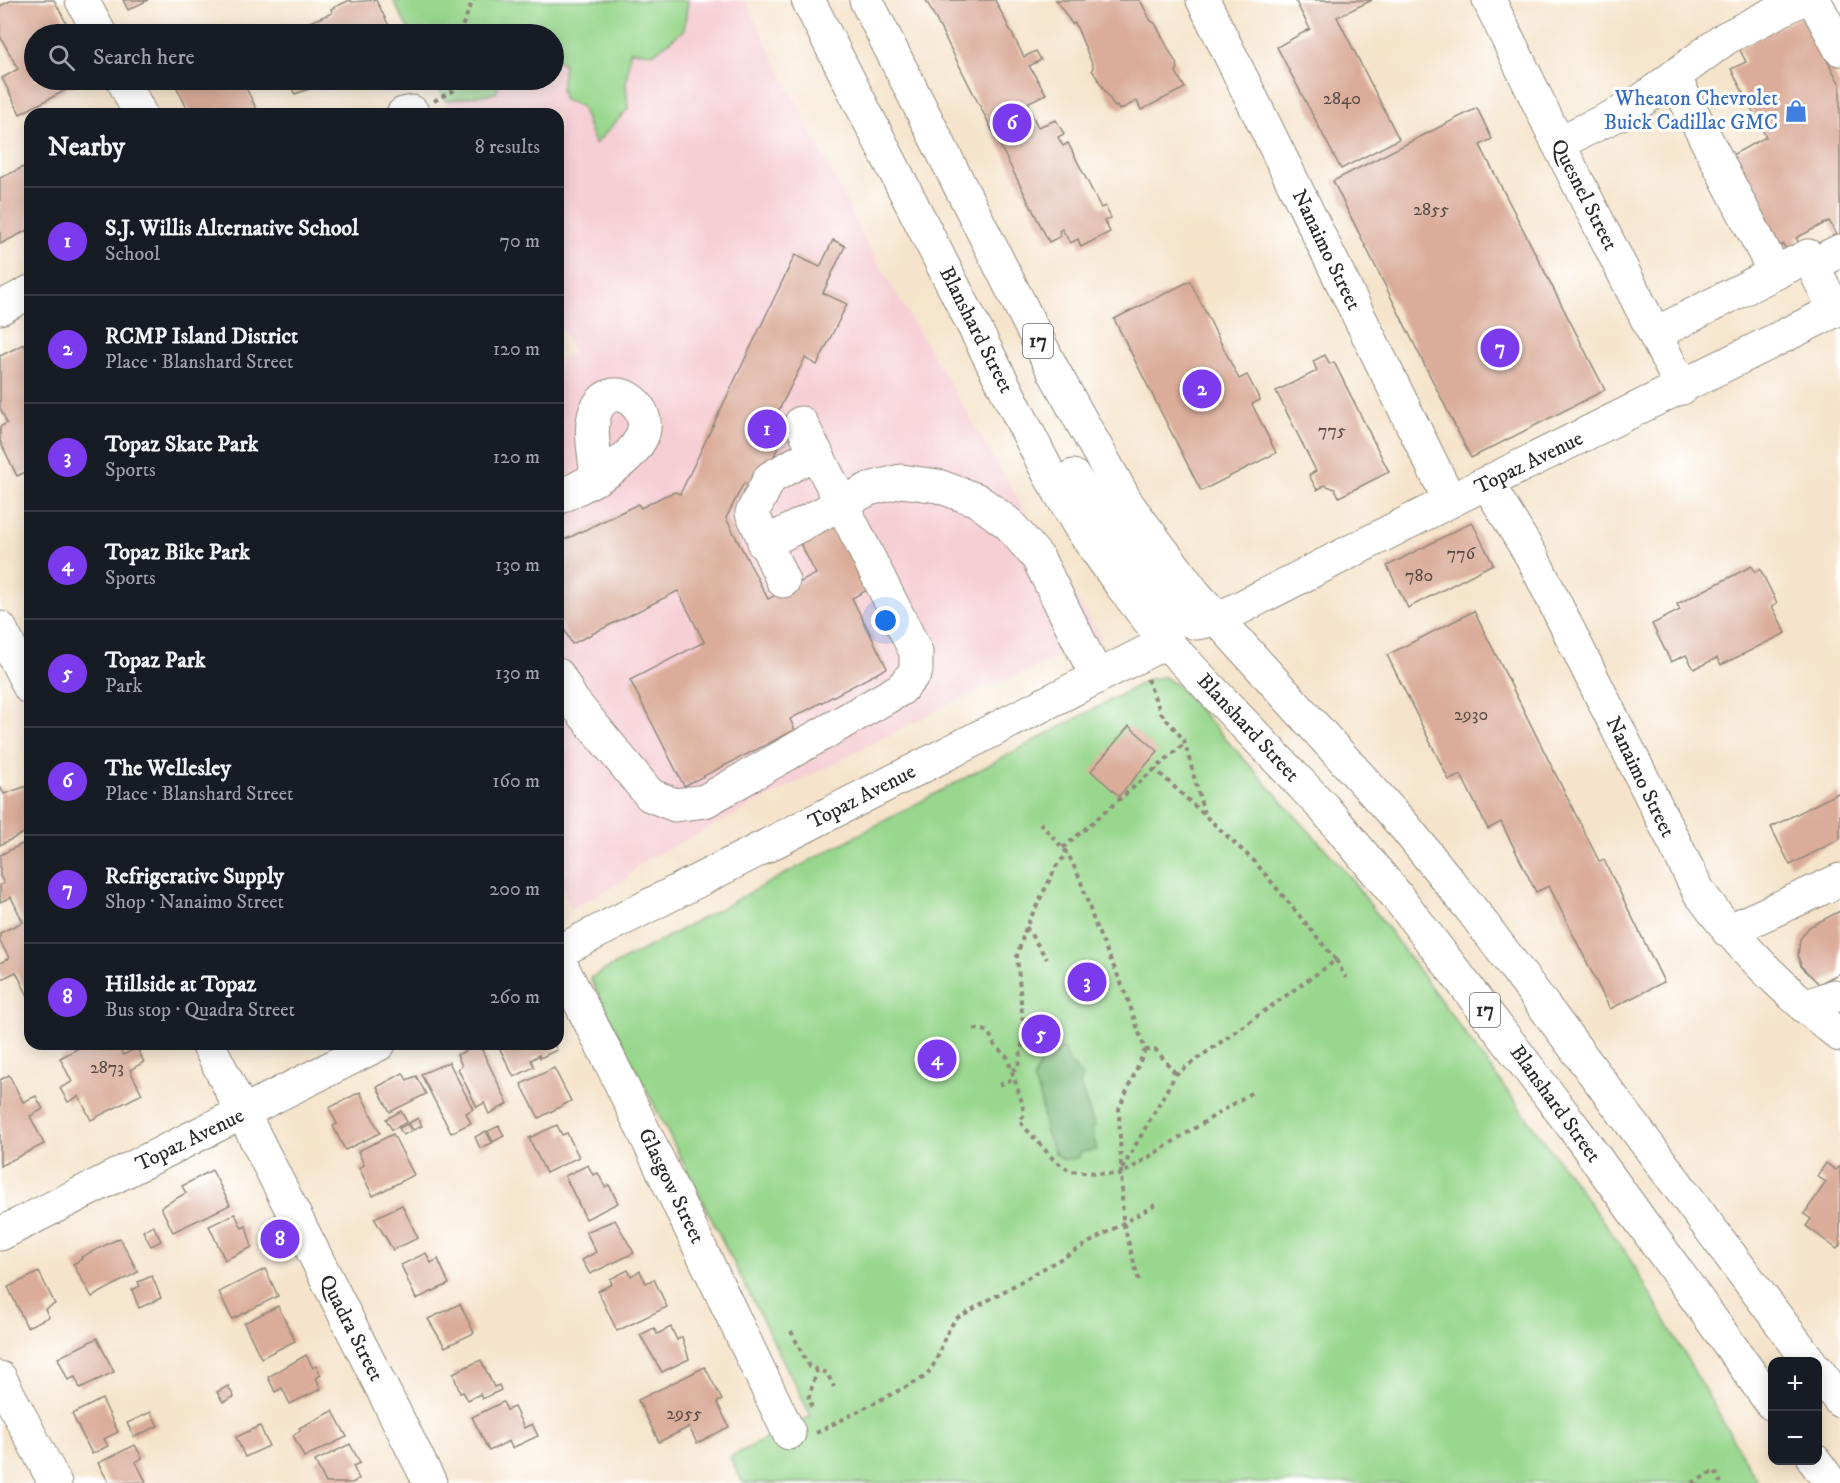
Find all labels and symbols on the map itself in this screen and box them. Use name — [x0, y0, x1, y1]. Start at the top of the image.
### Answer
place label: Wheaton Chevrolet Buick Cadillac GMC — [1604, 86, 1778, 136]
house number: 2840 — [1323, 88, 1361, 110]
shop icon: Wheaton Chevrolet Buick Cadillac GMC — [1783, 98, 1809, 124]
pin: 6 — [992, 100, 1032, 146]
street label: Quesnel Street — [1545, 135, 1623, 255]
street label: Nanaimo Street — [1286, 185, 1367, 315]
house number: 2855 — [1413, 199, 1449, 221]
street label: Blanshard Street — [933, 262, 1019, 398]
road number: 17 — [1023, 324, 1053, 358]
pin: 7 — [1480, 326, 1520, 370]
pin: 2 — [1182, 366, 1222, 412]
pin: 1 — [748, 406, 786, 452]
house number: 775 — [1318, 420, 1346, 442]
street label: Topaz Avenue — [1470, 425, 1588, 500]
house number: 776 — [1447, 543, 1476, 565]
house number: 780 — [1405, 565, 1433, 587]
your location — [871, 606, 900, 635]
street label: Blanshard Street — [1191, 668, 1305, 788]
house number: 2930 — [1454, 704, 1488, 726]
street label: Nanaimo Street — [1600, 712, 1681, 842]
street label: Topaz Avenue — [804, 759, 921, 835]
pin: 3 — [1068, 960, 1106, 1004]
road number: 17 — [1470, 993, 1500, 1027]
pin: 5 — [1022, 1012, 1060, 1056]
pin: 4 — [918, 1036, 956, 1082]
street label: Blanshard Street — [1504, 1040, 1606, 1168]
house number: 2873 — [90, 1057, 124, 1079]
street label: Topaz Avenue — [131, 1102, 249, 1177]
street label: Glasgow Street — [632, 1124, 710, 1248]
pin: 8 — [260, 1216, 300, 1262]
street label: Quadra Street — [313, 1270, 389, 1386]
house number: 2955 — [666, 1403, 702, 1425]

